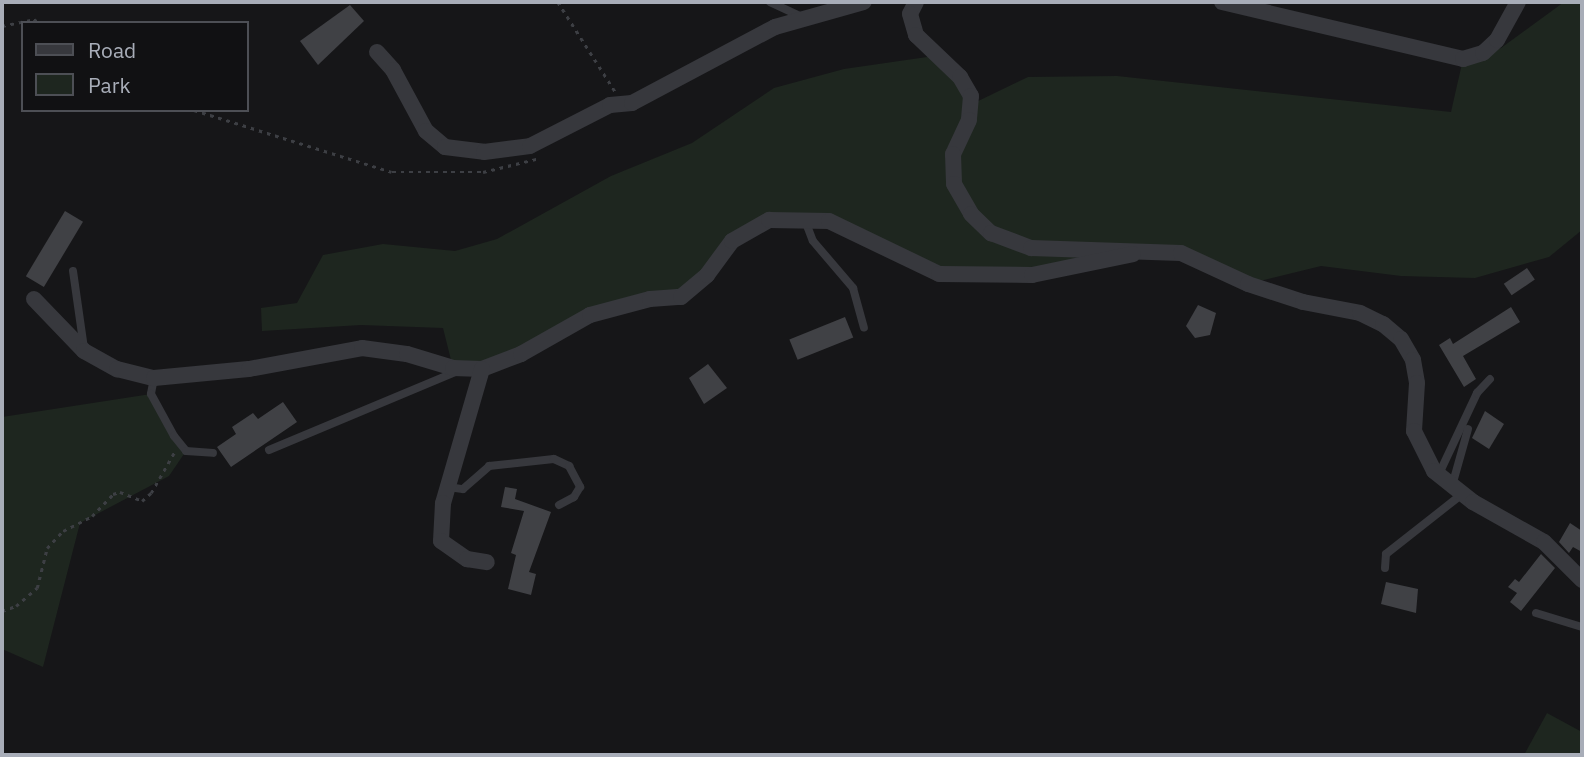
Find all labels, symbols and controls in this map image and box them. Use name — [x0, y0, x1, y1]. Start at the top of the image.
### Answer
legend — [21, 21, 248, 112]
text: Road — [88, 36, 136, 64]
text: Park — [88, 71, 131, 99]

